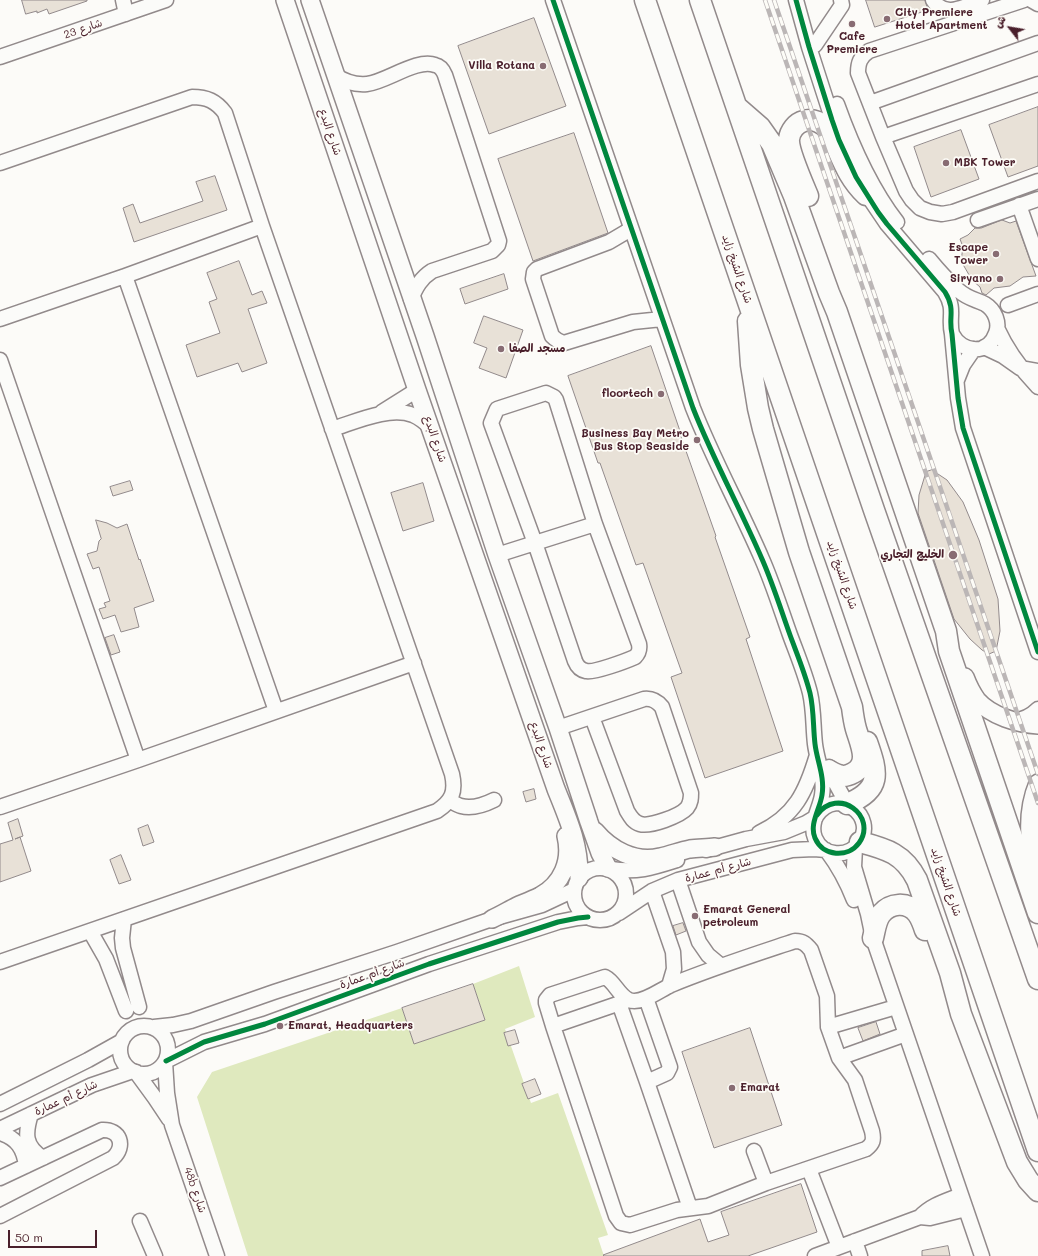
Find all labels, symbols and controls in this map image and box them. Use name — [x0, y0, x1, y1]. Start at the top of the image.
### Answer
place label: City Premiere Hotel Apartment — [895, 6, 987, 32]
north arrow — [990, 8, 1030, 48]
text: ش — [990, 13, 1009, 31]
marker: City Premiere Hotel Apartment — [882, 14, 892, 24]
street label: شارع 23 — [62, 16, 104, 42]
marker: Cafe Premiere — [847, 19, 857, 29]
place label: Cafe Premiere — [826, 30, 878, 56]
place label: Villa Rotana — [468, 59, 535, 73]
marker: Villa Rotana — [538, 61, 548, 71]
street label: شارع البدع — [316, 107, 344, 157]
place label: MBK Tower — [954, 156, 1015, 170]
marker: MBK Tower — [941, 158, 951, 168]
street label: شارع الشيخ زايد — [719, 233, 755, 305]
place label: Escape Tower — [949, 241, 988, 267]
marker: Escape Tower — [991, 249, 1001, 259]
place label: Siryano — [950, 272, 992, 286]
marker: Siryano — [995, 274, 1005, 284]
place label: مسجد الصفا — [509, 342, 565, 356]
marker: مسجد الصفا — [496, 344, 506, 354]
place label: floortech — [602, 387, 653, 401]
marker: floortech — [656, 389, 666, 399]
street label: شارع البدع — [421, 414, 449, 464]
place label: Business Bay Metro Bus Stop Seaside — [581, 427, 689, 453]
marker: Business Bay Metro Bus Stop Seaside — [692, 435, 702, 445]
street label: شارع الشيخ زايد — [824, 539, 860, 611]
place label: الخليج التجاري — [880, 548, 944, 562]
marker: الخليج التجاري — [947, 549, 959, 561]
street label: شارع البدع — [527, 720, 555, 770]
street label: شارع الشيخ زايد — [928, 846, 964, 918]
street label: شارع أم عمارة — [683, 855, 753, 885]
place label: Emarat General petroleum — [703, 903, 790, 929]
marker: Emarat General petroleum — [690, 911, 700, 921]
street label: شارع أم عمارة — [338, 956, 406, 992]
place label: Emarat, Headquarters — [288, 1019, 413, 1033]
marker: Emarat, Headquarters — [275, 1021, 285, 1031]
street label: شارع أم عمارة — [32, 1078, 100, 1118]
place label: Emarat — [740, 1081, 780, 1095]
marker: Emarat — [727, 1083, 737, 1093]
street label: 48b شارع — [181, 1165, 209, 1215]
scale bar — [10, 1222, 99, 1248]
text: 50 m — [15, 1229, 43, 1245]

